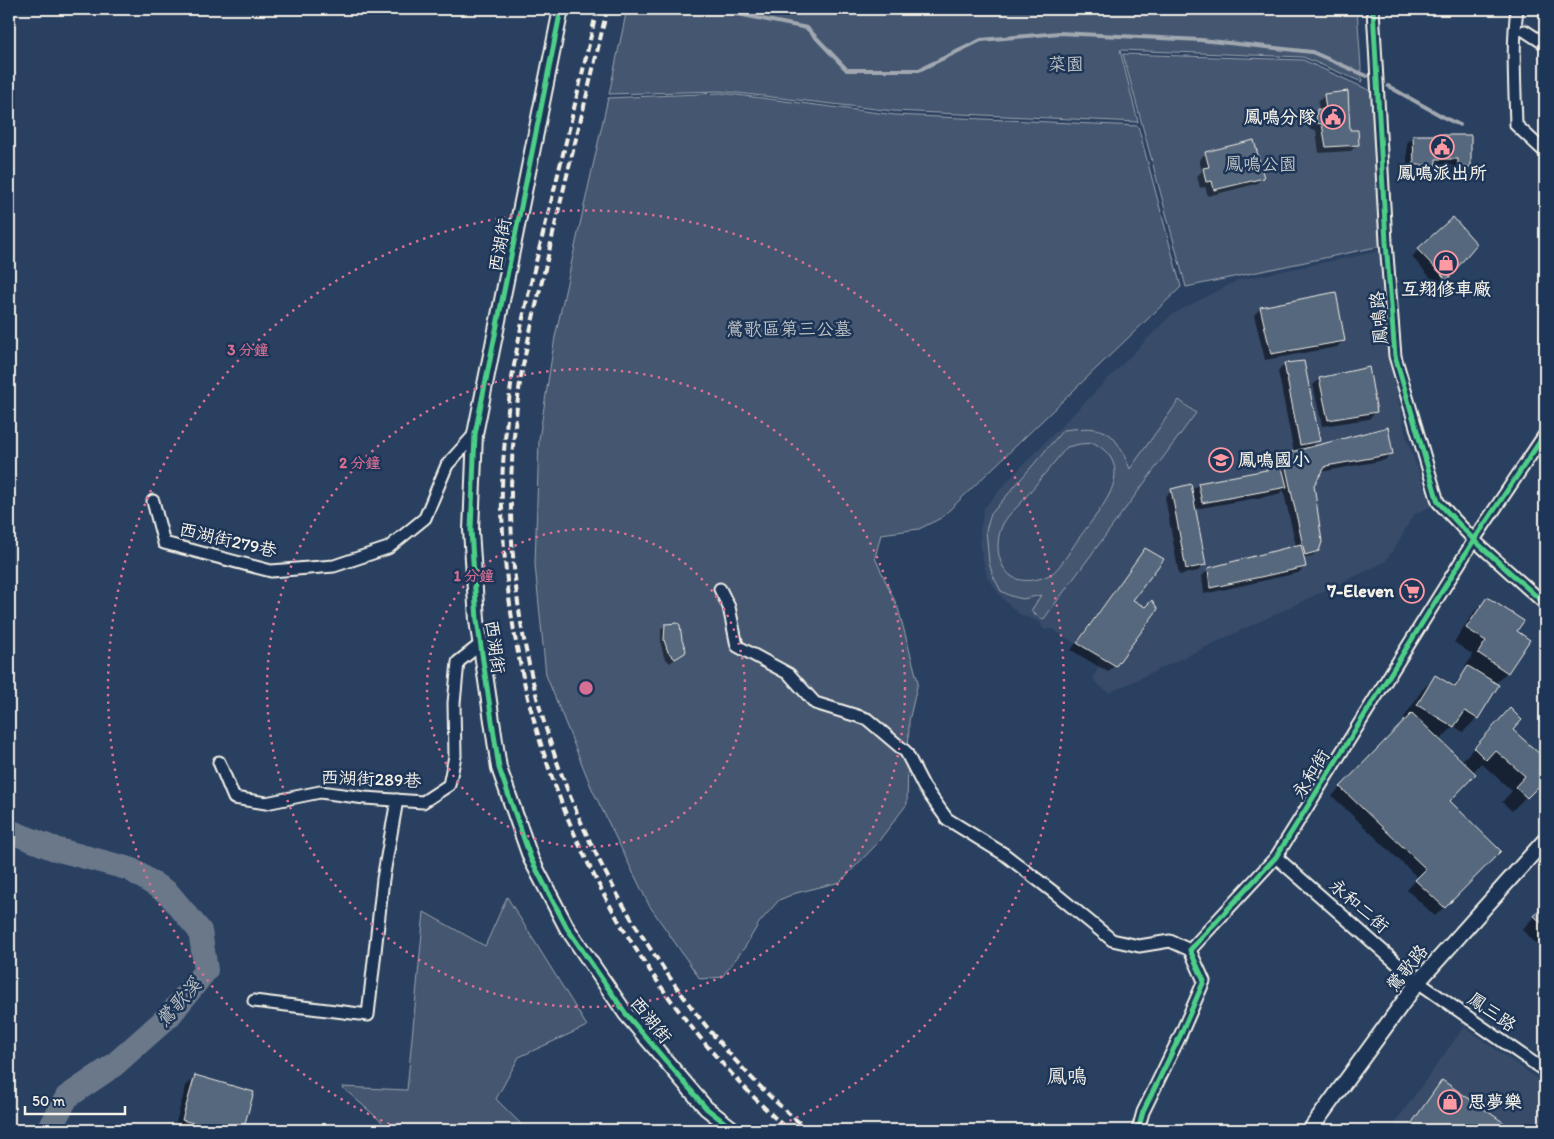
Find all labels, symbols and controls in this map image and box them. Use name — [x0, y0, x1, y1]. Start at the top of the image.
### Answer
park label: 菜園 — [1048, 53, 1084, 75]
public building icon: 鳳鳴分隊 — [1320, 104, 1346, 130]
place label: 鳳鳴分隊 — [1244, 106, 1316, 128]
public building icon: 鳳鳴派出所 — [1429, 134, 1455, 160]
park label: 鳳鳴公園 — [1225, 153, 1297, 175]
place label: 鳳鳴派出所 — [1397, 162, 1487, 184]
street label: 西湖街 — [484, 216, 516, 274]
shop icon: 互翔修車廠 — [1433, 250, 1459, 276]
place label: 互翔修車廠 — [1401, 278, 1491, 300]
street label: 鳳鳴路 — [1366, 290, 1392, 346]
park label: 鶯歌區第三公墓 — [726, 318, 852, 340]
text: 3 分鐘 — [227, 341, 269, 359]
school or university icon: 鳳鳴國小 — [1208, 447, 1234, 473]
place label: 鳳鳴國小 — [1238, 449, 1310, 471]
text: 2 分鐘 — [339, 454, 381, 472]
street label: 西湖街279巷 — [177, 518, 279, 562]
text: 1 分鐘 — [454, 567, 494, 585]
supermarket icon: 7-Eleven — [1399, 578, 1425, 604]
place label: 7-Eleven — [1326, 580, 1395, 602]
street label: 西湖街 — [480, 619, 510, 675]
centre of rings — [577, 679, 595, 697]
street label: 永和街 — [1287, 745, 1335, 803]
street label: 西湖街289巷 — [320, 766, 422, 792]
street label: 永和二街 — [1325, 874, 1393, 938]
street label: 鶯歌路 — [1381, 940, 1433, 996]
water label: 鶯歌溪 — [151, 973, 206, 1031]
street label: 鳳三路 — [1464, 988, 1520, 1036]
street label: 西湖街 — [625, 992, 677, 1048]
district label: 鳳鳴 — [1047, 1064, 1087, 1088]
scale bar — [25, 1084, 125, 1116]
shop icon: 思夢樂 — [1437, 1089, 1463, 1115]
place label: 思夢樂 — [1468, 1091, 1522, 1113]
text: 50 m — [32, 1092, 65, 1110]

